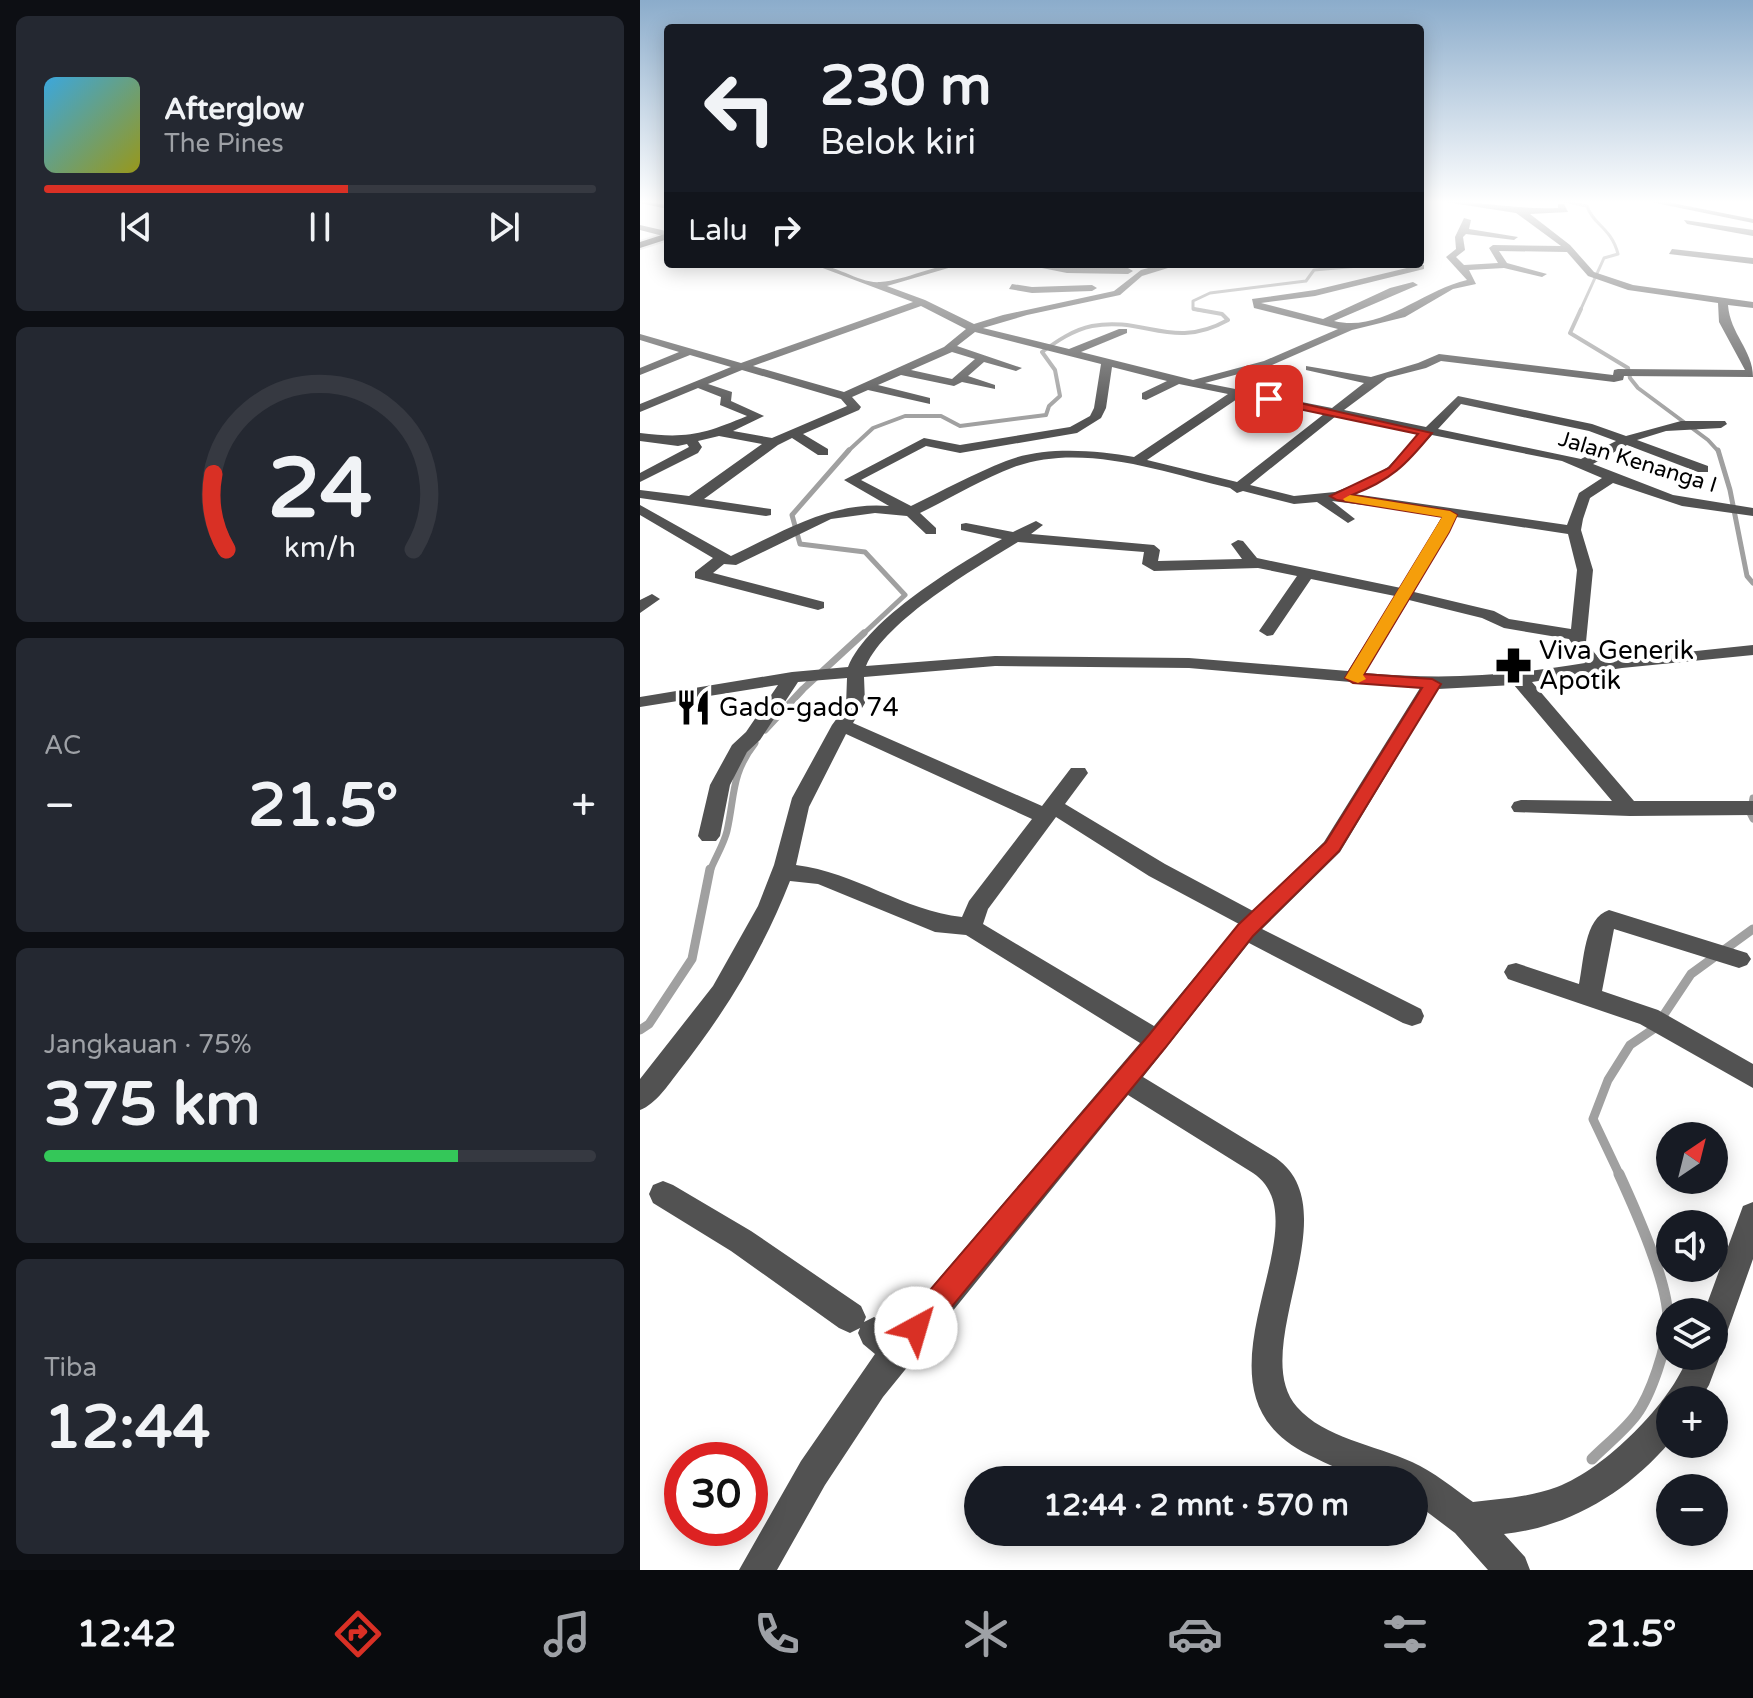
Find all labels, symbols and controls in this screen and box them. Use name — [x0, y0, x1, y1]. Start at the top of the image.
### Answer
text: 230 m — [820, 53, 991, 120]
icon: left — [688, 56, 792, 160]
text: Afterglow — [164, 91, 304, 128]
text: Belok kiri — [820, 121, 976, 164]
text: The Pines — [164, 128, 284, 159]
icon: previous — [114, 205, 158, 249]
icon: pause — [298, 205, 342, 249]
icon: next — [482, 205, 526, 249]
icon: right — [764, 208, 808, 252]
text: Lalu — [688, 212, 748, 249]
pin — [1235, 365, 1303, 433]
icon: arrive — [1247, 377, 1291, 421]
street label: Jalan Kenanga I — [1555, 426, 1720, 498]
text: 24 — [268, 440, 372, 540]
text: km/h — [284, 531, 356, 565]
place label: Viva Generik Apotik — [1539, 635, 1694, 696]
pharmacy icon: Viva Generik Apotik — [1494, 646, 1532, 684]
restaurant icon: Gado-gado 74 — [674, 688, 712, 726]
place label: Gado-gado 74 — [719, 692, 899, 723]
text: AC — [44, 730, 81, 761]
text: 21.5° — [248, 770, 398, 842]
text: − — [44, 780, 75, 833]
text: + — [571, 780, 596, 833]
text: Jangkauan · 75% — [44, 1029, 252, 1060]
text: 375 km — [44, 1069, 260, 1141]
north arrow — [1656, 1122, 1728, 1194]
map controls — [1656, 1122, 1728, 1546]
button: sound — [1656, 1210, 1728, 1282]
position arrow — [874, 1286, 958, 1370]
button: layers — [1656, 1298, 1728, 1370]
text: Tiba — [44, 1352, 97, 1383]
button: + — [1656, 1386, 1728, 1458]
text: 12:44 — [44, 1392, 210, 1464]
speed limit sign: 30 — [664, 1442, 768, 1546]
button: − — [1656, 1474, 1728, 1546]
text: 12:44 · 2 mnt · 570 m — [1043, 1487, 1349, 1524]
icon: directions — [330, 1606, 386, 1662]
icon: music — [539, 1606, 595, 1662]
icon: phone — [749, 1606, 805, 1662]
icon: climate — [958, 1606, 1014, 1662]
icon: car — [1167, 1606, 1223, 1662]
icon: filters — [1377, 1606, 1433, 1662]
text: 12:42 — [77, 1613, 176, 1656]
text: 21.5° — [1586, 1613, 1676, 1656]

